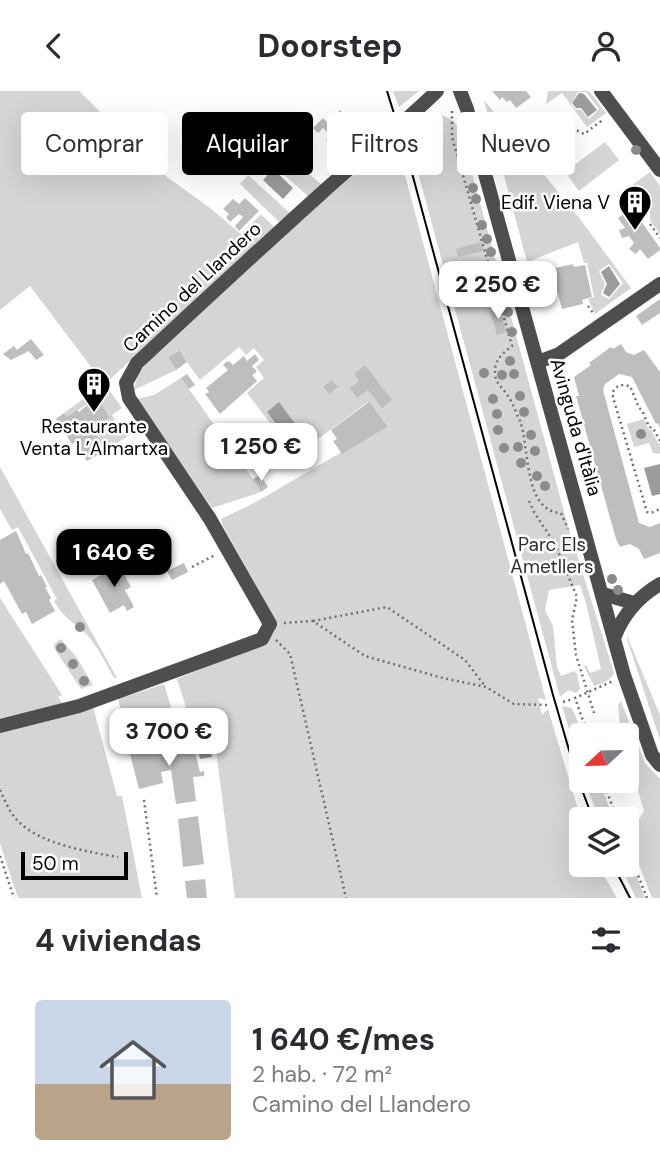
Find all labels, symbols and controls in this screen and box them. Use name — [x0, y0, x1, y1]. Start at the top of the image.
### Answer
text: Doorstep — [258, 25, 402, 67]
icon: back — [35, 27, 73, 65]
icon: person — [587, 27, 625, 65]
chip: Comprar — [21, 112, 168, 175]
chip: Alquilar — [182, 112, 313, 175]
chip: Filtros — [327, 112, 443, 175]
chip: Nuevo — [457, 112, 575, 175]
building icon: Edif. Viena V — [616, 183, 654, 232]
place label: Edif. Viena V — [501, 190, 610, 215]
street label: Camino del Llandero — [117, 216, 267, 358]
pin: 2 250 € — [433, 261, 563, 321]
text: 2 250 € — [455, 269, 541, 299]
street label: Avinguda d'Itàlia — [544, 355, 608, 499]
building icon: Restaurante Venta L’Almartxa — [75, 365, 113, 414]
place label: Restaurante Venta L’Almartxa — [20, 414, 168, 461]
pin: 1 250 € — [196, 423, 326, 483]
text: 1 250 € — [220, 431, 302, 461]
pin: 1 640 € — [49, 529, 179, 589]
park label: Parc Els Ametllers — [510, 532, 594, 579]
text: 1 640 € — [72, 537, 156, 567]
pin: 3 700 € — [104, 709, 234, 768]
text: 3 700 € — [125, 716, 213, 746]
north arrow — [569, 723, 639, 793]
map controls — [569, 723, 639, 877]
button: layers — [569, 807, 639, 877]
scale bar — [21, 849, 128, 881]
text: 50 m — [32, 851, 79, 876]
text: 4 viviendas — [35, 921, 202, 960]
icon: filters — [587, 921, 625, 959]
text: 1 640 €/mes — [252, 1020, 435, 1059]
icon: home — [91, 1028, 175, 1112]
text: 2 hab. · 72 m² — [252, 1059, 392, 1089]
text: Camino del Llandero — [252, 1089, 471, 1119]

